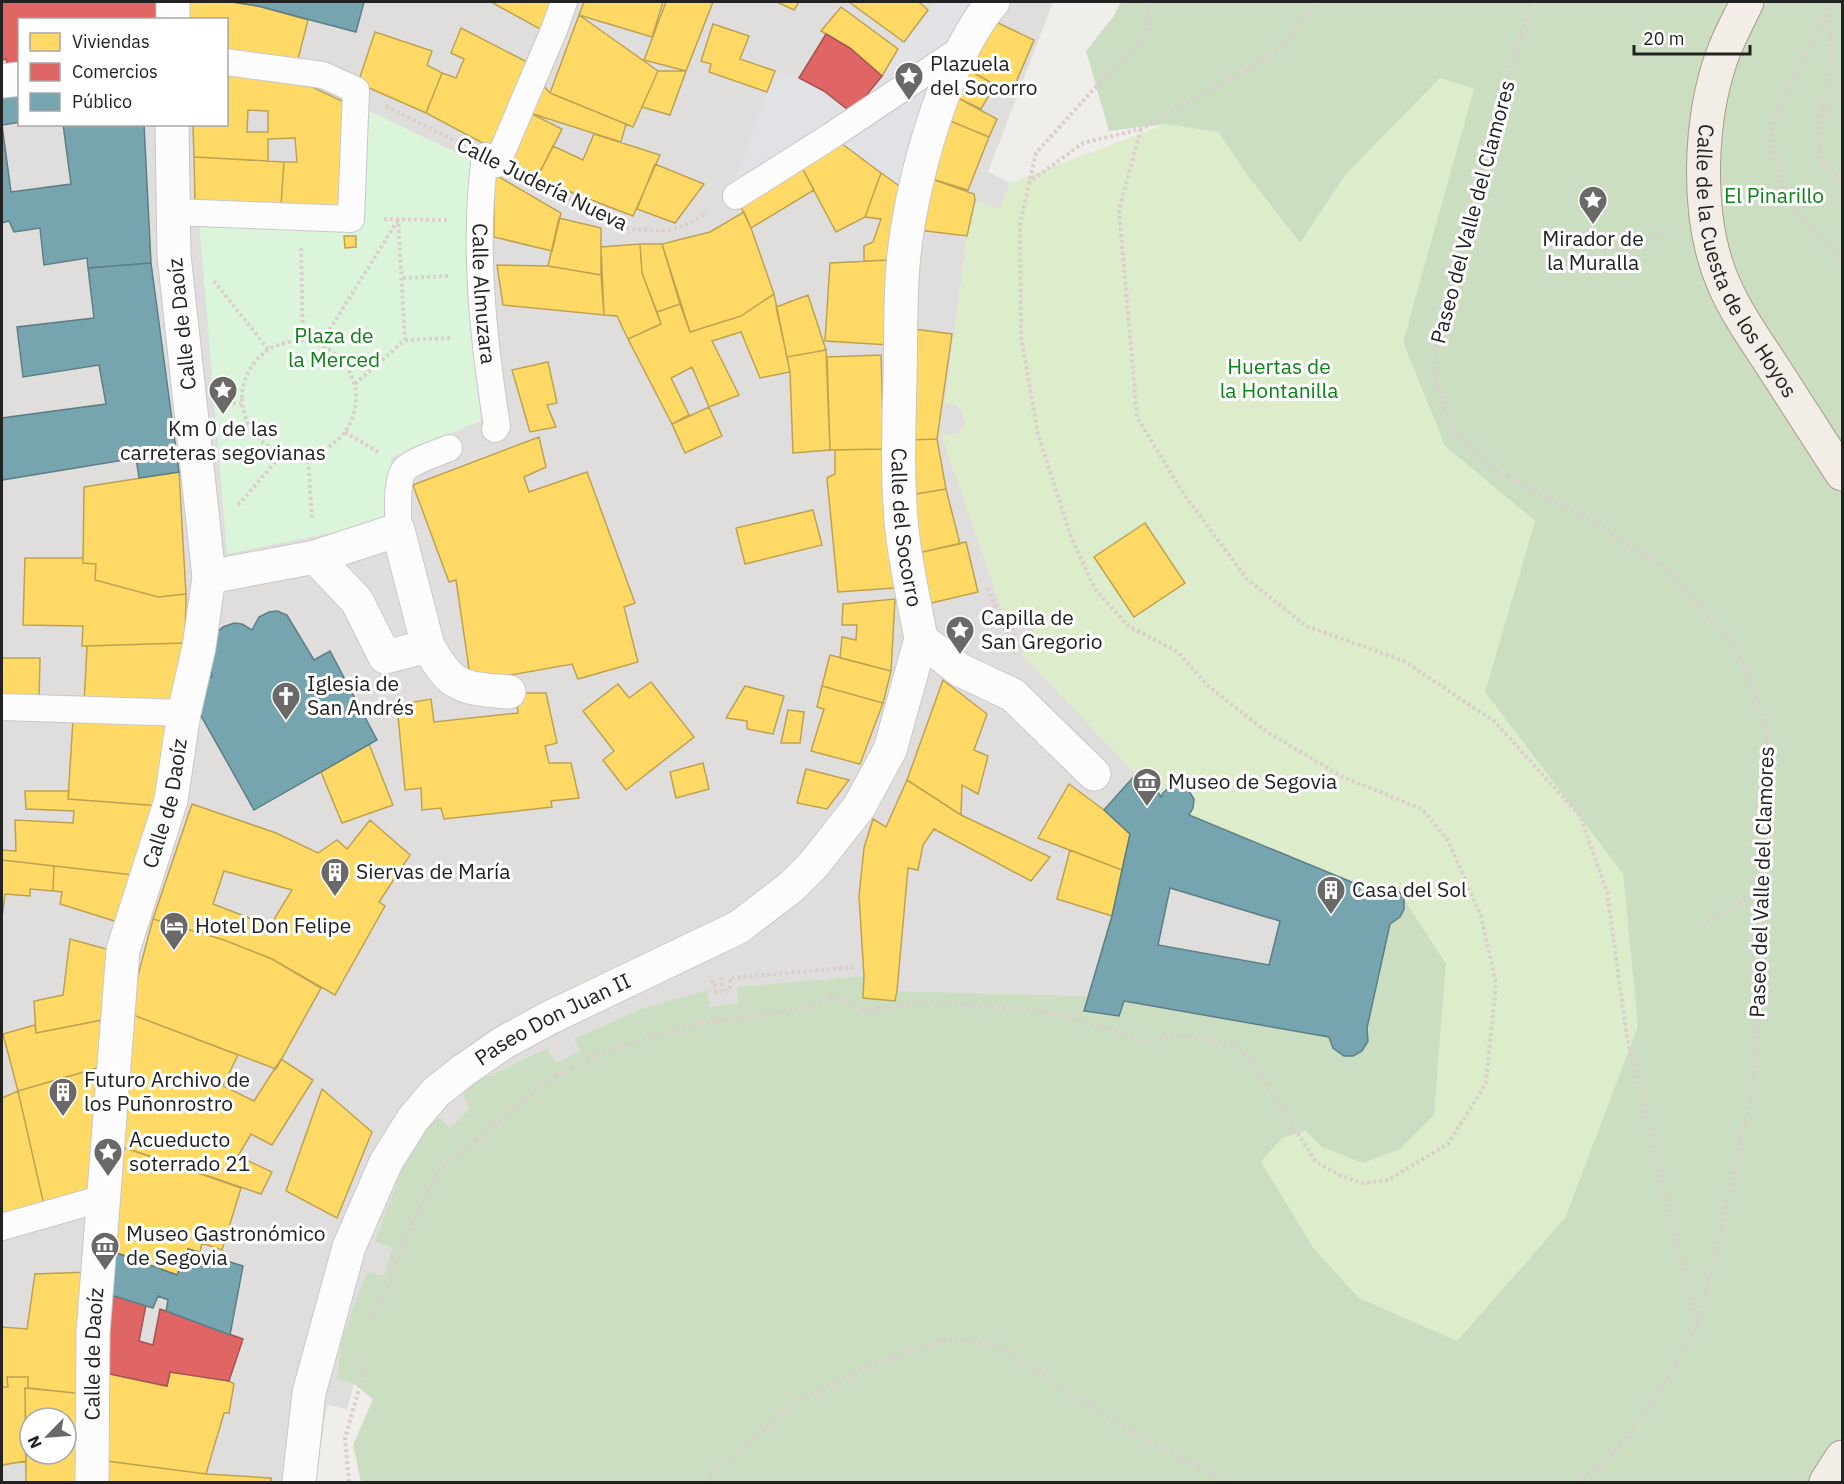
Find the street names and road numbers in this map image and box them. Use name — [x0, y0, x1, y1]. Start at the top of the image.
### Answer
street label: Paseo del Valle del Clamores — [1423, 77, 1521, 347]
street label: Calle de la Cuesta de los Hoyos — [1690, 123, 1804, 403]
street label: Calle Judería Nueva — [452, 130, 633, 237]
street label: Calle Almuzara — [467, 223, 503, 366]
street label: Calle de Daoíz — [160, 256, 202, 392]
street label: Calle del Socorro — [886, 448, 930, 609]
street label: Calle de Daoíz — [135, 736, 193, 872]
street label: Paseo del Valle del Clamores — [1742, 746, 1780, 1018]
street label: Paseo Don Juan II — [469, 966, 635, 1071]
street label: Calle de Daoíz — [77, 1286, 110, 1421]

